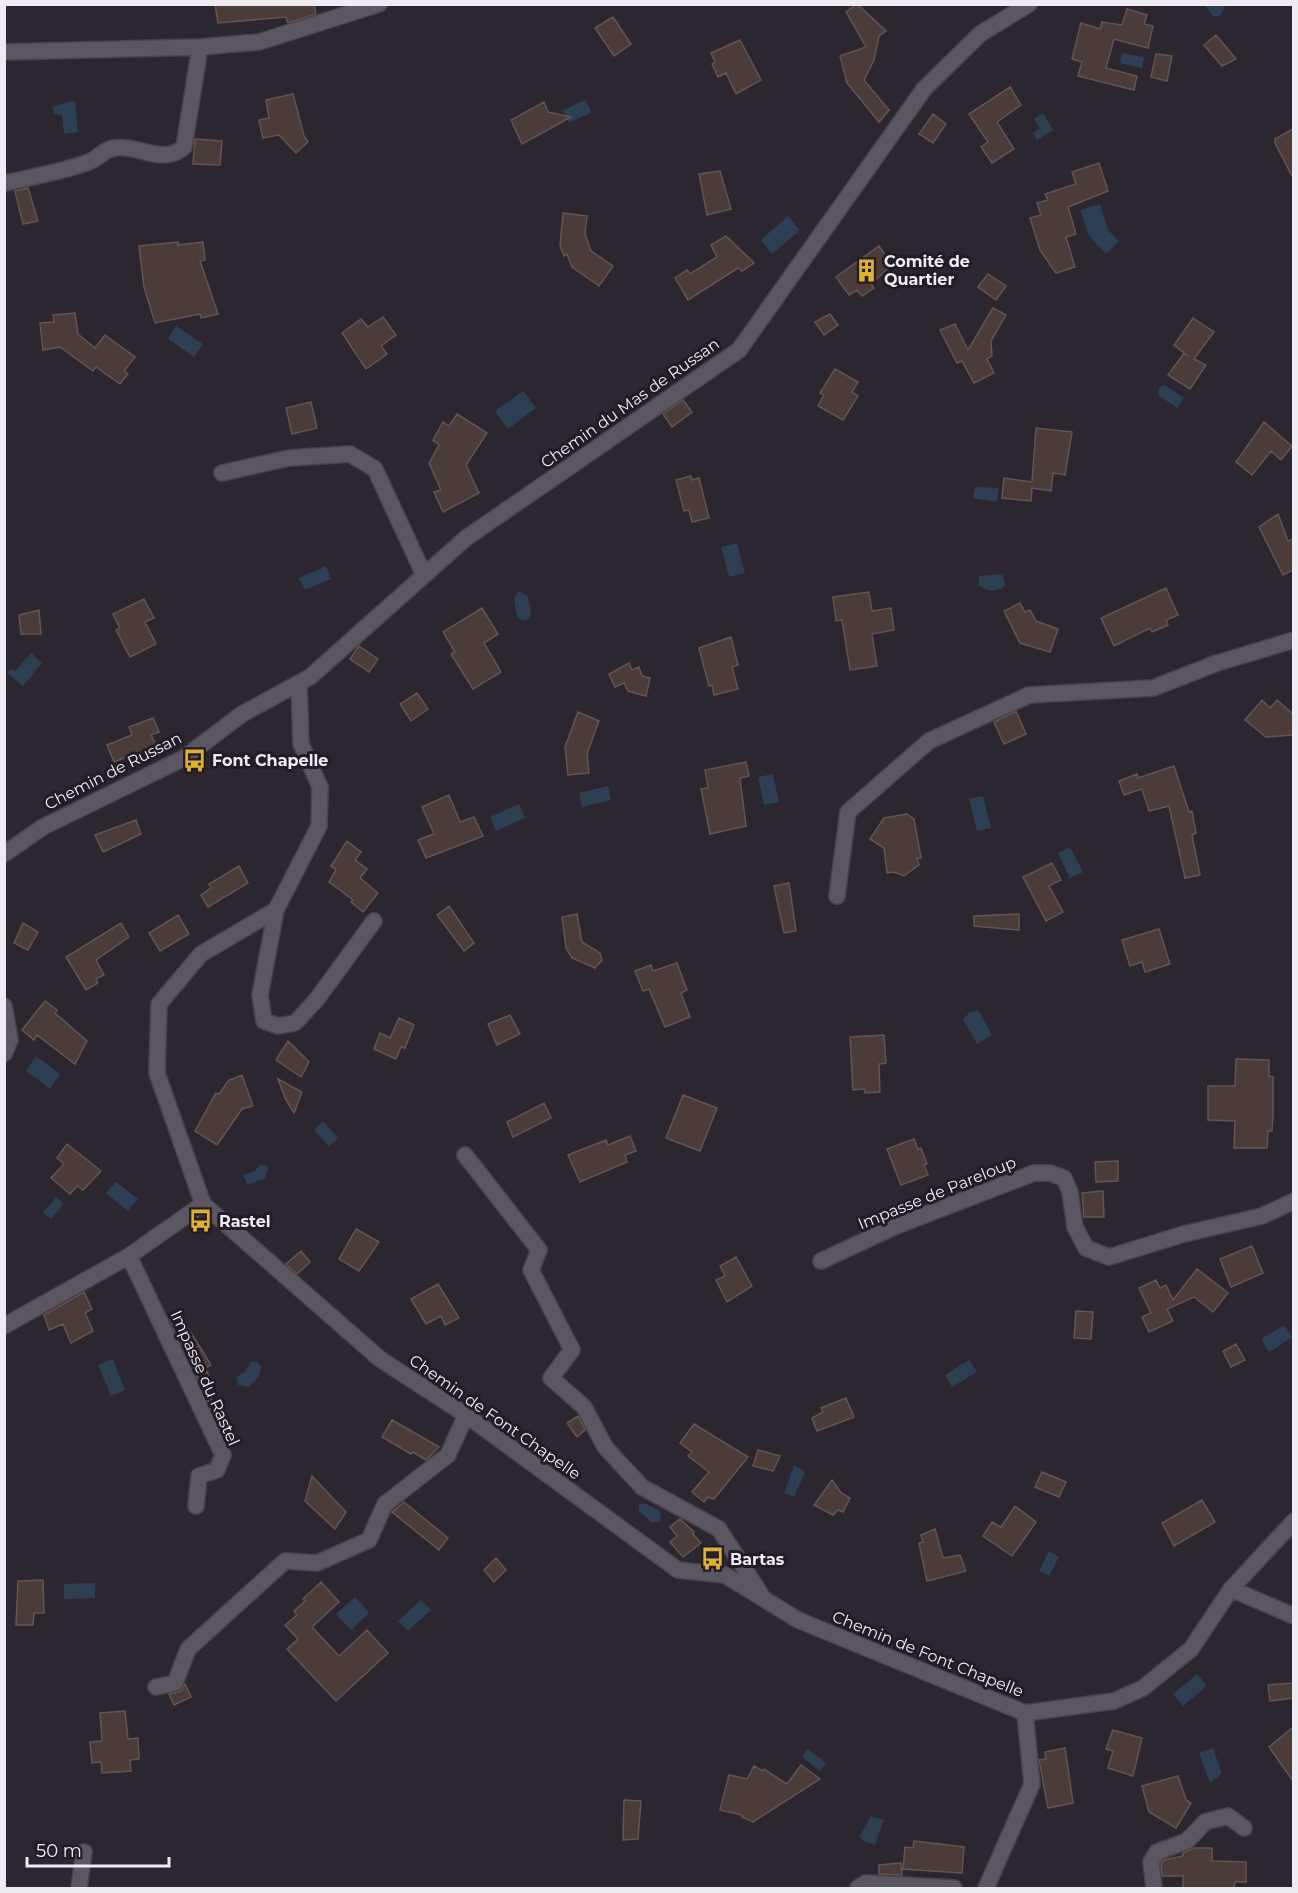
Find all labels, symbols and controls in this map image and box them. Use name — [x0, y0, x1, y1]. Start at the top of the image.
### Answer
place label: Comité de Quartier — [884, 252, 970, 289]
building icon: Comité de Quartier — [853, 257, 879, 283]
street label: Chemin du Mas de Russan — [537, 334, 723, 472]
street label: Chemin de Russan — [41, 728, 185, 814]
bus stop icon: Font Chapelle — [181, 747, 207, 773]
place label: Font Chapelle — [212, 751, 328, 770]
street label: Impasse de Pareloup — [855, 1153, 1019, 1233]
bus stop icon: Rastel — [188, 1208, 214, 1234]
place label: Rastel — [219, 1212, 271, 1231]
street label: Impasse du Rastel — [167, 1307, 243, 1449]
street label: Chemin de Font Chapelle — [406, 1351, 584, 1483]
bus stop icon: Bartas — [699, 1546, 725, 1572]
place label: Bartas — [730, 1550, 785, 1569]
street label: Chemin de Font Chapelle — [830, 1607, 1026, 1701]
scale bar — [27, 1830, 170, 1868]
text: 50 m — [36, 1840, 82, 1862]

